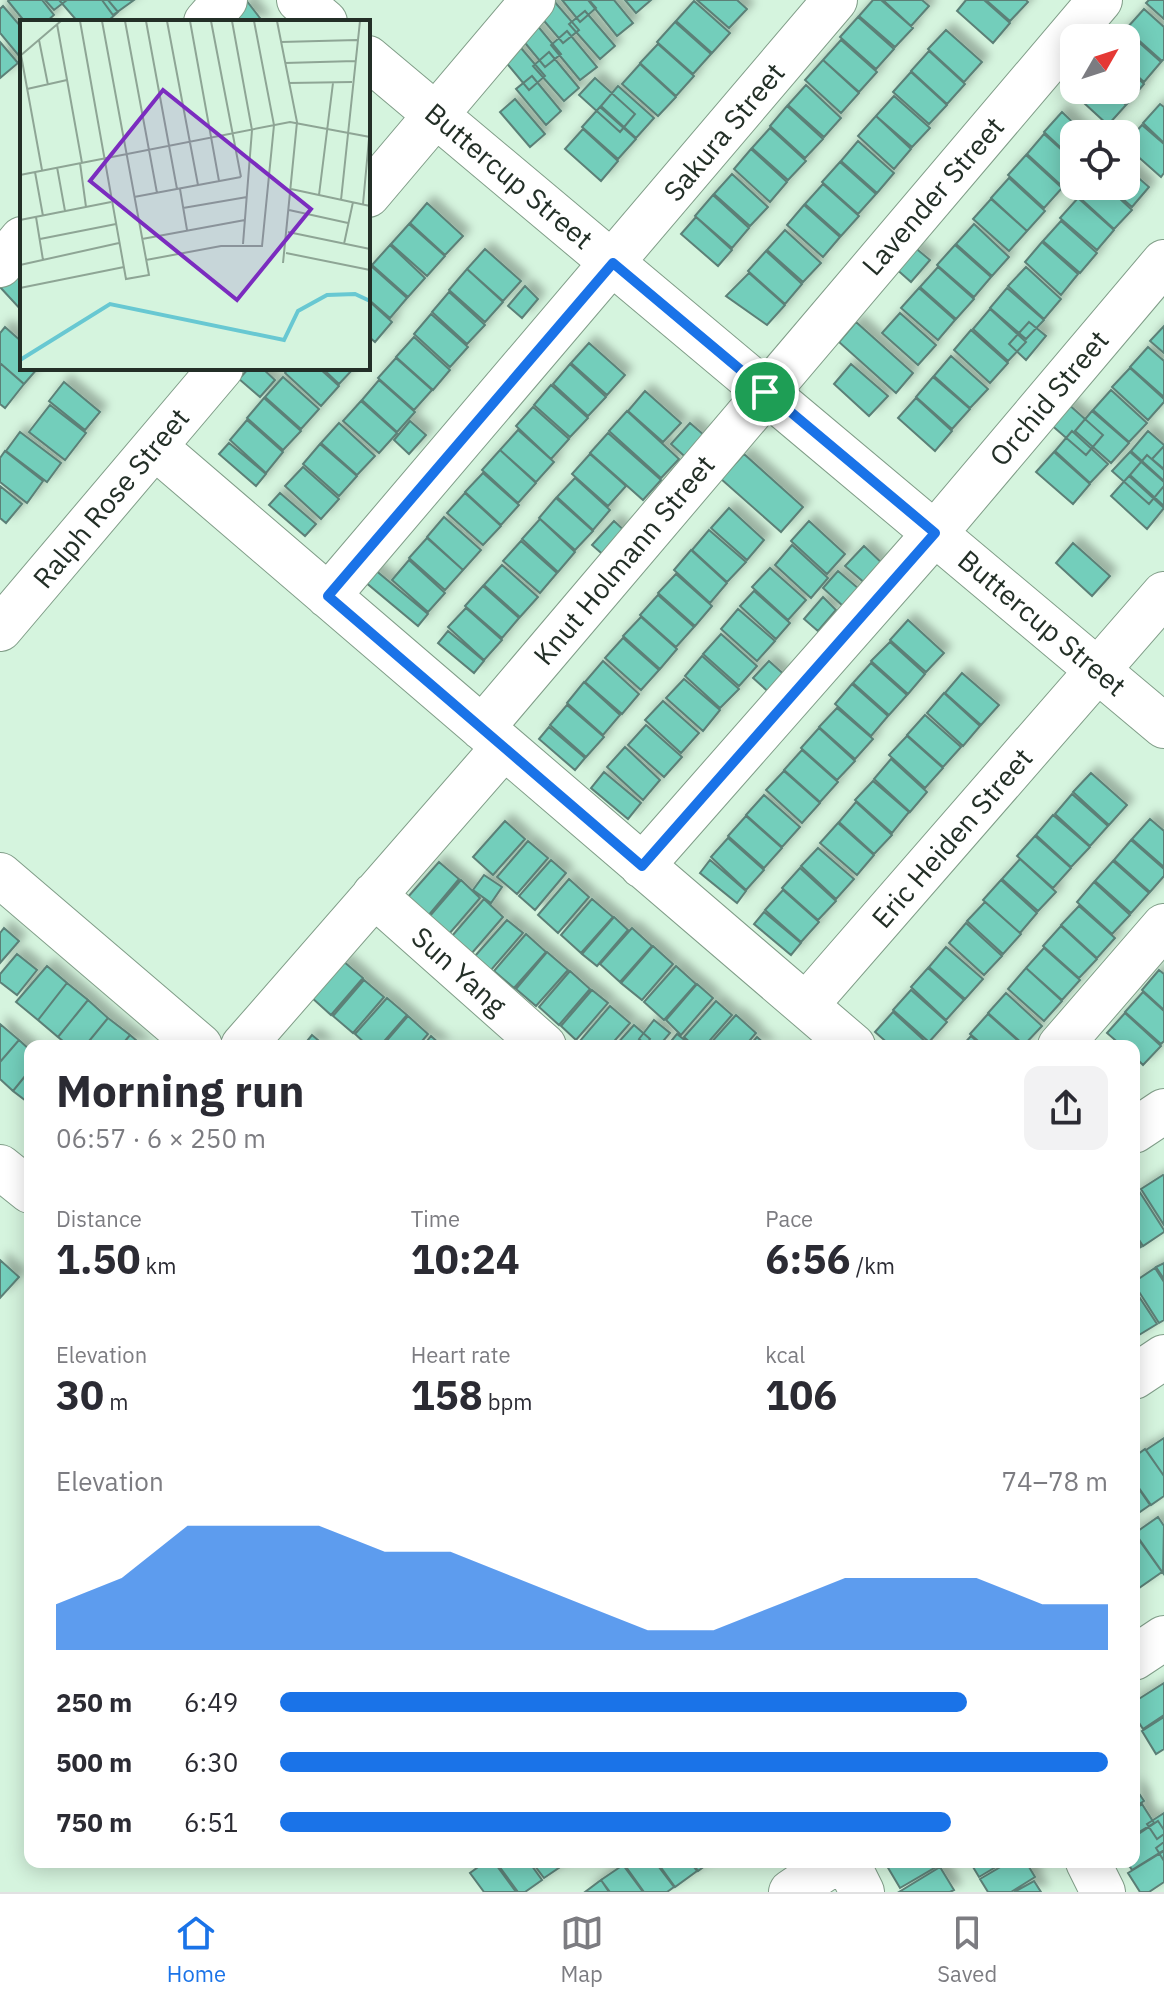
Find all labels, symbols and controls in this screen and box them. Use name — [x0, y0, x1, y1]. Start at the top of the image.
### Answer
inset map — [20, 20, 370, 370]
north arrow — [1060, 24, 1140, 104]
map controls — [1060, 24, 1140, 200]
street label: Sakura Street — [655, 55, 792, 209]
street label: Buttercup Street — [418, 94, 601, 257]
street label: Lavender Street — [853, 108, 1012, 283]
button: locate — [1060, 120, 1140, 200]
street label: Orchid Street — [981, 322, 1116, 473]
pin — [731, 358, 799, 426]
icon: arrive — [743, 370, 787, 414]
street label: Ralph Rose Street — [24, 400, 197, 596]
street label: Knut Holmann Street — [525, 447, 722, 672]
street label: Buttercup Street — [951, 541, 1134, 704]
street label: Eric Heiden Street — [863, 740, 1040, 936]
street label: Sun Yang — [404, 918, 515, 1023]
text: Morning run — [56, 1062, 305, 1119]
button: share — [1024, 1066, 1108, 1150]
text: 06:57 · 6 × 250 m — [56, 1121, 266, 1155]
text: Distance — [56, 1204, 142, 1233]
text: Time — [411, 1204, 460, 1233]
text: Pace — [765, 1204, 813, 1233]
text: 1.50 — [56, 1233, 140, 1285]
text: 10:24 — [411, 1233, 520, 1285]
text: 6:56 — [765, 1233, 851, 1285]
text: km — [140, 1251, 176, 1280]
text: /km — [851, 1251, 895, 1280]
text: Elevation — [56, 1340, 147, 1369]
text: Heart rate — [411, 1340, 511, 1369]
text: kcal — [765, 1340, 805, 1369]
text: 30 — [56, 1369, 104, 1421]
text: 158 — [411, 1369, 483, 1421]
text: 106 — [765, 1369, 837, 1421]
text: m — [104, 1387, 128, 1416]
text: bpm — [483, 1387, 533, 1416]
text: Elevation — [56, 1464, 164, 1498]
text: 74–78 m — [1001, 1464, 1108, 1498]
text: 250 m — [56, 1685, 132, 1719]
text: 6:49 — [184, 1685, 238, 1719]
text: 500 m — [56, 1745, 132, 1779]
text: 6:30 — [184, 1745, 238, 1779]
text: 750 m — [56, 1805, 132, 1839]
text: 6:51 — [184, 1805, 238, 1839]
tab: Home — [167, 1911, 226, 1988]
tab: Map — [560, 1911, 604, 1988]
tab: Saved — [937, 1911, 997, 1988]

